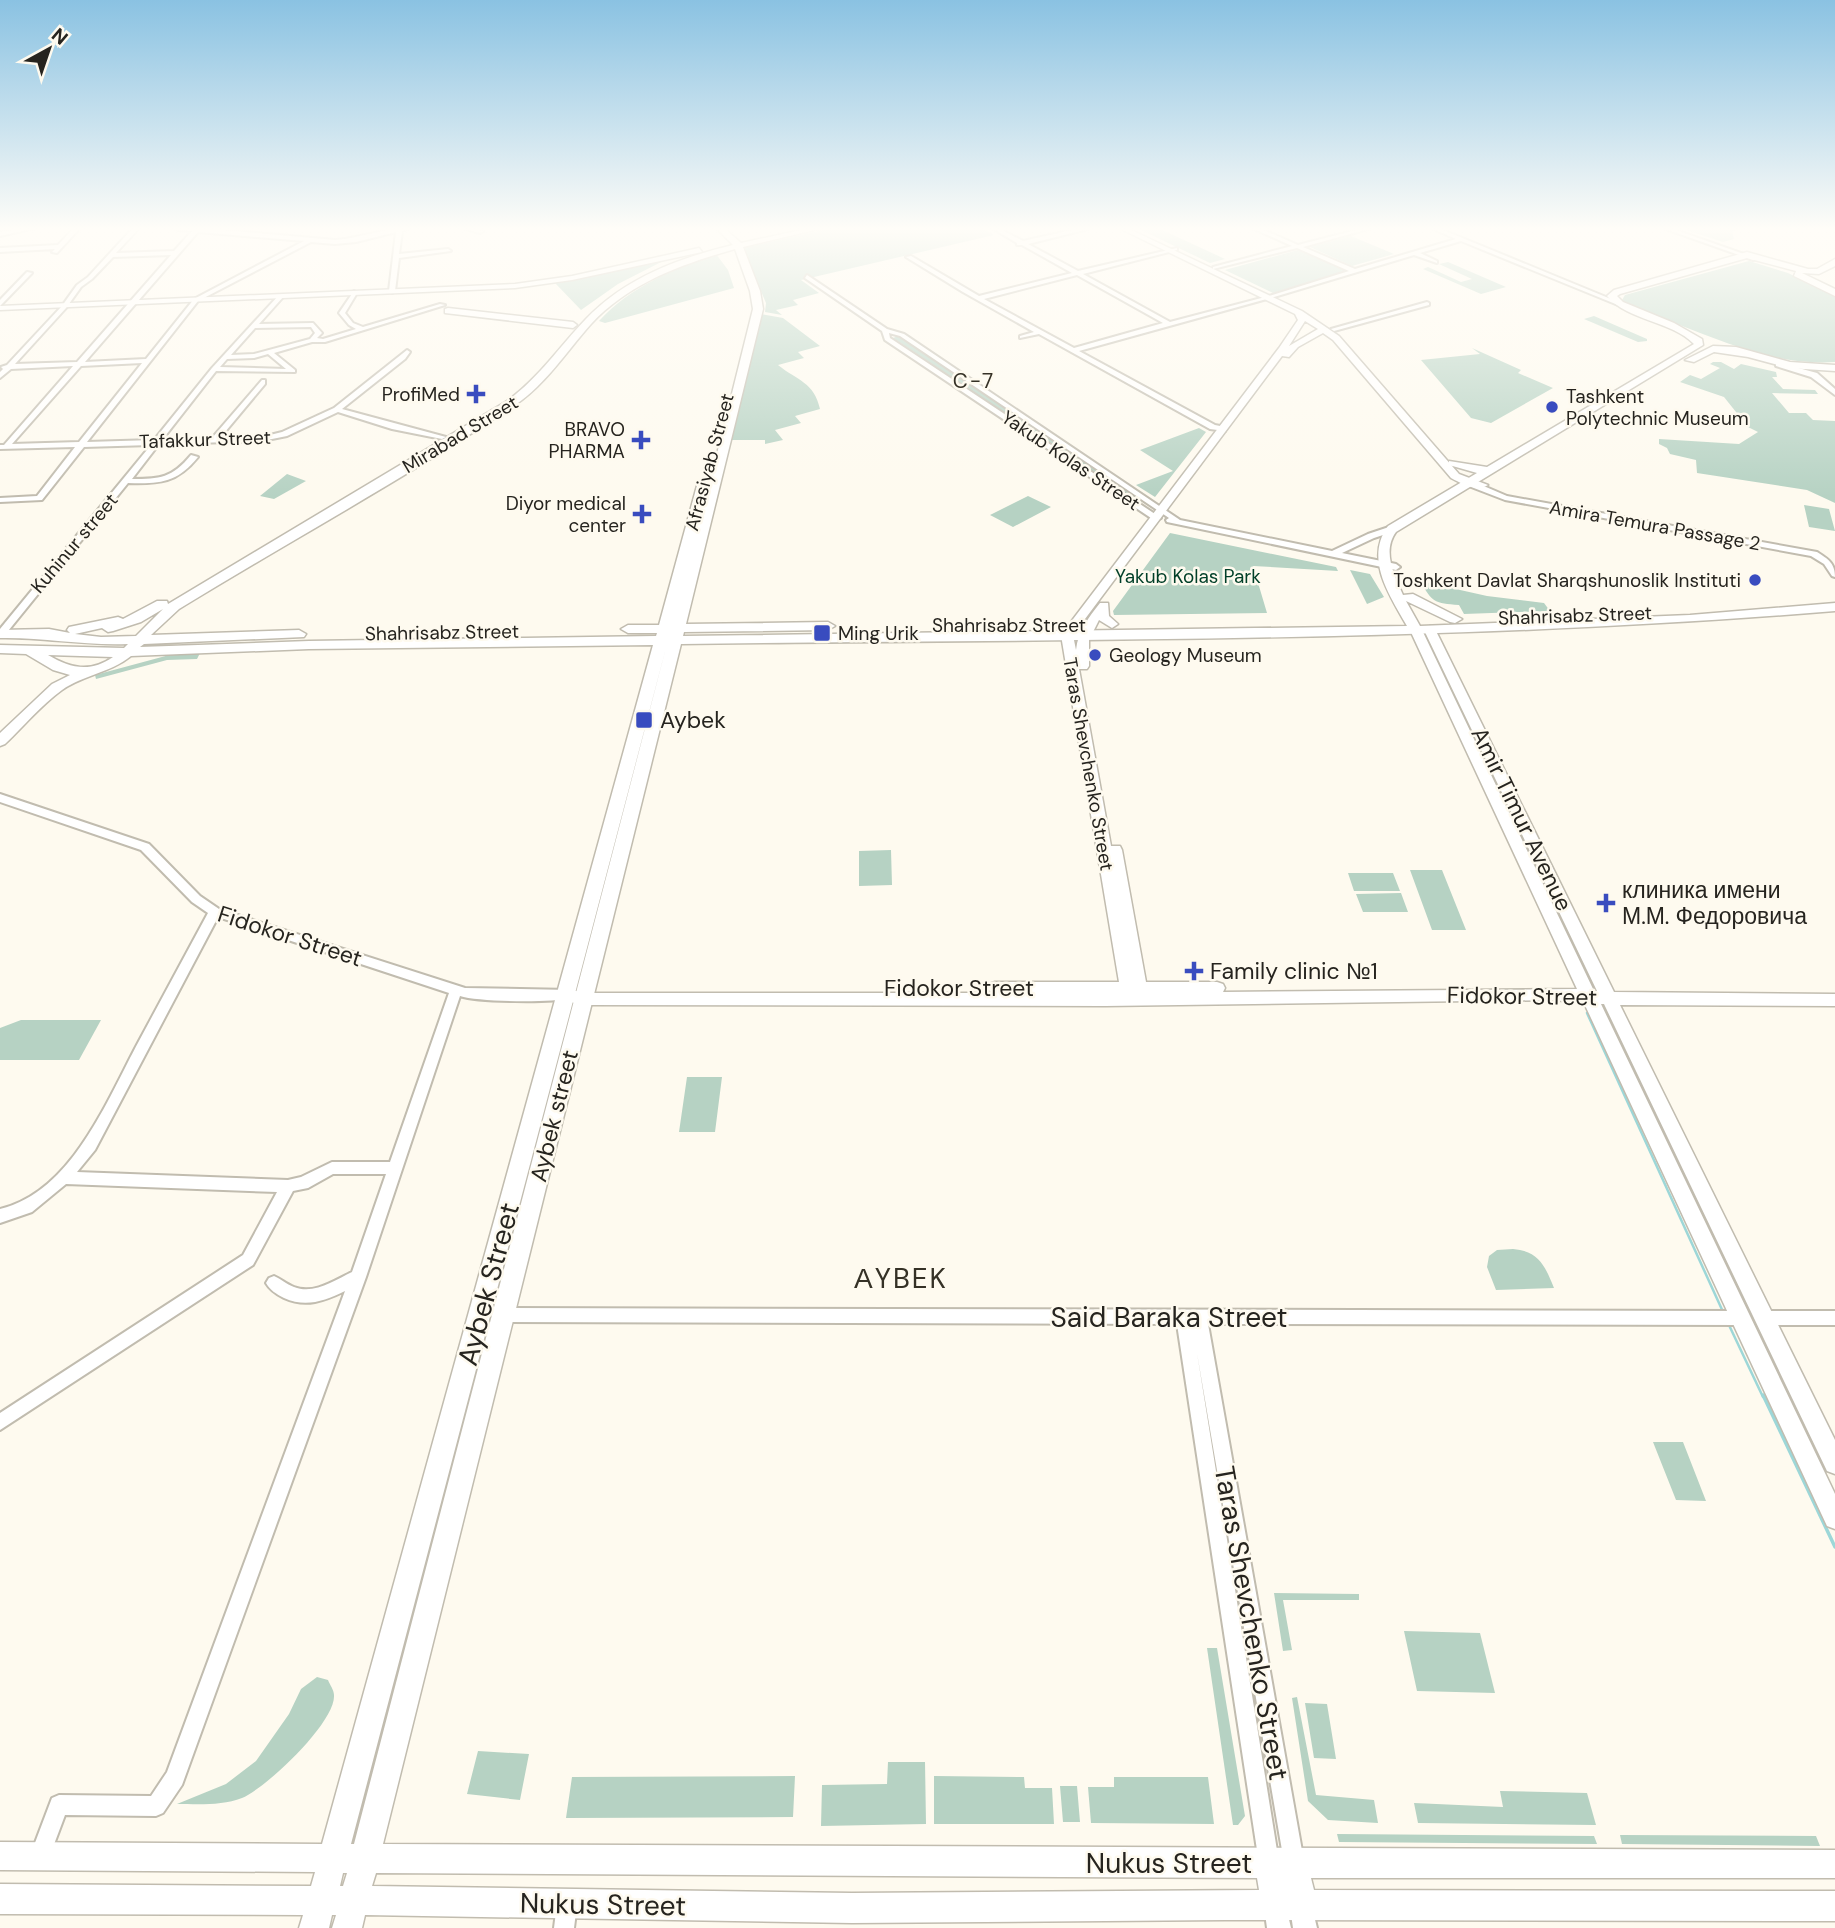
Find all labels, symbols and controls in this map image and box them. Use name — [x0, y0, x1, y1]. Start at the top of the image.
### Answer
north arrow — [14, 14, 84, 84]
text: N — [46, 22, 73, 50]
district label: C-7 — [953, 367, 995, 395]
place label: ProfiMed — [382, 382, 460, 407]
marker: ProfiMed — [466, 384, 486, 404]
place label: Tashkent Polytechnic Museum — [1566, 384, 1749, 431]
street label: Mirabad Street — [398, 390, 523, 479]
street label: Afrasiyab Street — [679, 391, 740, 534]
marker: Tashkent Polytechnic Museum — [1544, 399, 1560, 415]
street label: Yakub Kolas Street — [997, 405, 1145, 516]
place label: BRAVO PHARMA — [549, 417, 625, 464]
street label: Tafakkur Street — [139, 425, 271, 454]
marker: BRAVO PHARMA — [631, 430, 651, 450]
street label: Kuhinur street — [25, 488, 123, 598]
place label: Diyor medical center — [506, 491, 626, 538]
street label: Amira Temura Passage 2 — [1547, 495, 1762, 556]
marker: Diyor medical center — [632, 504, 652, 524]
park label: Yakub Kolas Park — [1115, 564, 1261, 589]
place label: Toshkent Davlat Sharqshunoslik Instituti — [1393, 568, 1741, 593]
marker: Toshkent Davlat Sharqshunoslik Instituti — [1747, 572, 1763, 588]
street label: Shahrisabz Street — [1498, 600, 1652, 631]
street label: Shahrisabz Street — [932, 613, 1086, 638]
street label: Shahrisabz Street — [365, 619, 519, 646]
place label: Ming Urik — [838, 621, 919, 646]
marker: Ming Urik — [812, 623, 832, 643]
place label: Geology Museum — [1109, 643, 1262, 668]
marker: Geology Museum — [1087, 647, 1103, 663]
street label: Taras Shevchenko Street — [1057, 656, 1120, 873]
place label: Aybek — [660, 705, 726, 735]
marker: Aybek — [634, 710, 654, 730]
street label: Amir Timur Avenue — [1465, 722, 1579, 916]
place label: клиника имени М.М. Федоровича — [1622, 875, 1807, 931]
marker: клиника имени М.М. Федоровича — [1596, 893, 1616, 913]
street label: Fidokor Street — [214, 899, 366, 973]
place label: Family clinic №1 — [1210, 956, 1378, 986]
marker: Family clinic №1 — [1184, 961, 1204, 981]
street label: Fidokor Street — [884, 973, 1034, 1003]
street label: Fidokor Street — [1447, 980, 1597, 1012]
street label: Aybek street — [523, 1047, 585, 1185]
street label: Aybek Street — [449, 1199, 528, 1369]
district label: АYBEK — [854, 1260, 948, 1297]
street label: Said Baraka Street — [1051, 1299, 1287, 1336]
street label: Taras Shevchenko Street — [1206, 1463, 1297, 1783]
street label: Nukus Street — [1086, 1845, 1252, 1882]
street label: Nukus Street — [519, 1885, 687, 1924]

